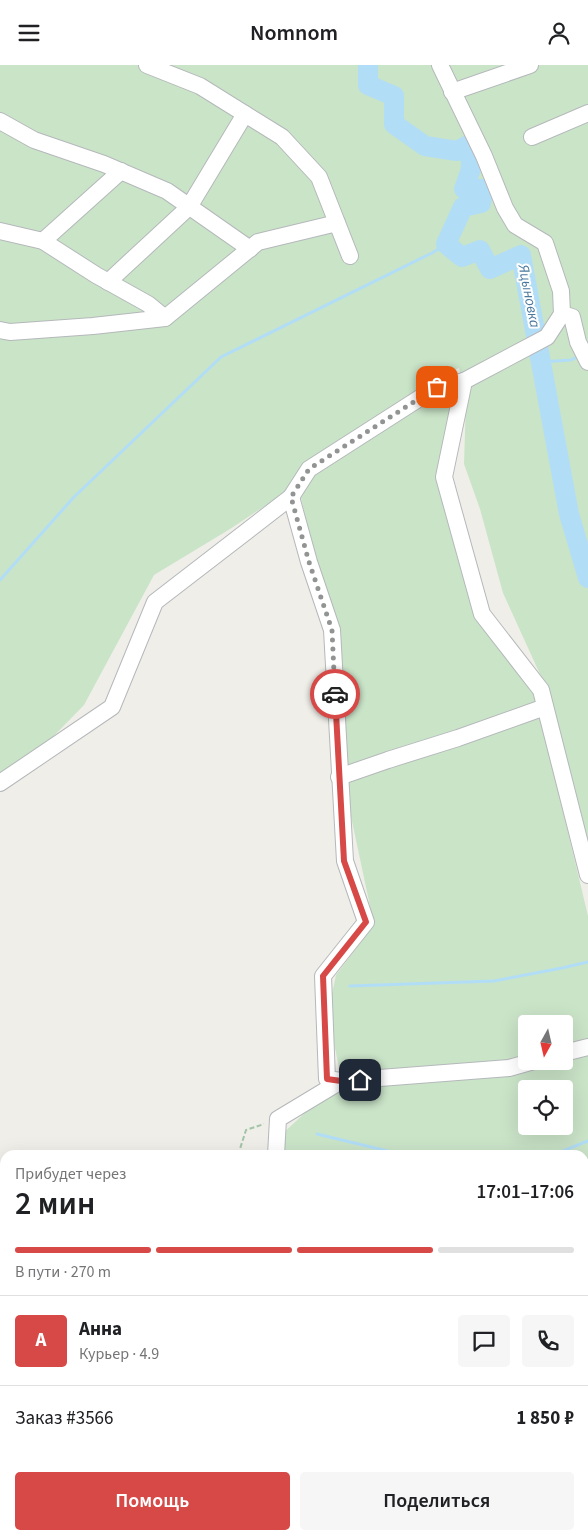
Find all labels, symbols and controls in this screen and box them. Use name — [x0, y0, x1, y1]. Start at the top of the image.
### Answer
text: Nomnom — [250, 17, 338, 49]
icon: menu — [15, 19, 43, 47]
icon: person — [545, 19, 573, 47]
water label: Яцыновка — [512, 262, 545, 329]
pin — [416, 366, 458, 408]
icon: bag — [423, 373, 451, 401]
courier — [310, 669, 360, 719]
icon: car — [321, 680, 349, 708]
north arrow — [518, 1015, 572, 1070]
map controls — [518, 1015, 573, 1135]
pin — [339, 1059, 381, 1101]
icon: home — [346, 1066, 374, 1094]
button: locate — [518, 1080, 573, 1135]
text: Прибудет через — [15, 1163, 126, 1185]
text: 17:01–17:06 — [476, 1179, 574, 1206]
text: 2 мин — [15, 1181, 95, 1227]
text: В пути · 270 m — [15, 1261, 111, 1283]
button: chat — [458, 1315, 510, 1367]
button: phone — [522, 1315, 574, 1367]
text: Анна — [79, 1316, 122, 1343]
text: А — [36, 1327, 46, 1354]
text: Курьер · 4.9 — [79, 1343, 159, 1365]
text: Заказ #3566 — [15, 1405, 114, 1432]
text: 1 850 ₽ — [516, 1405, 574, 1432]
button: Помощь — [15, 1472, 290, 1530]
button: Поделиться — [300, 1472, 574, 1530]

